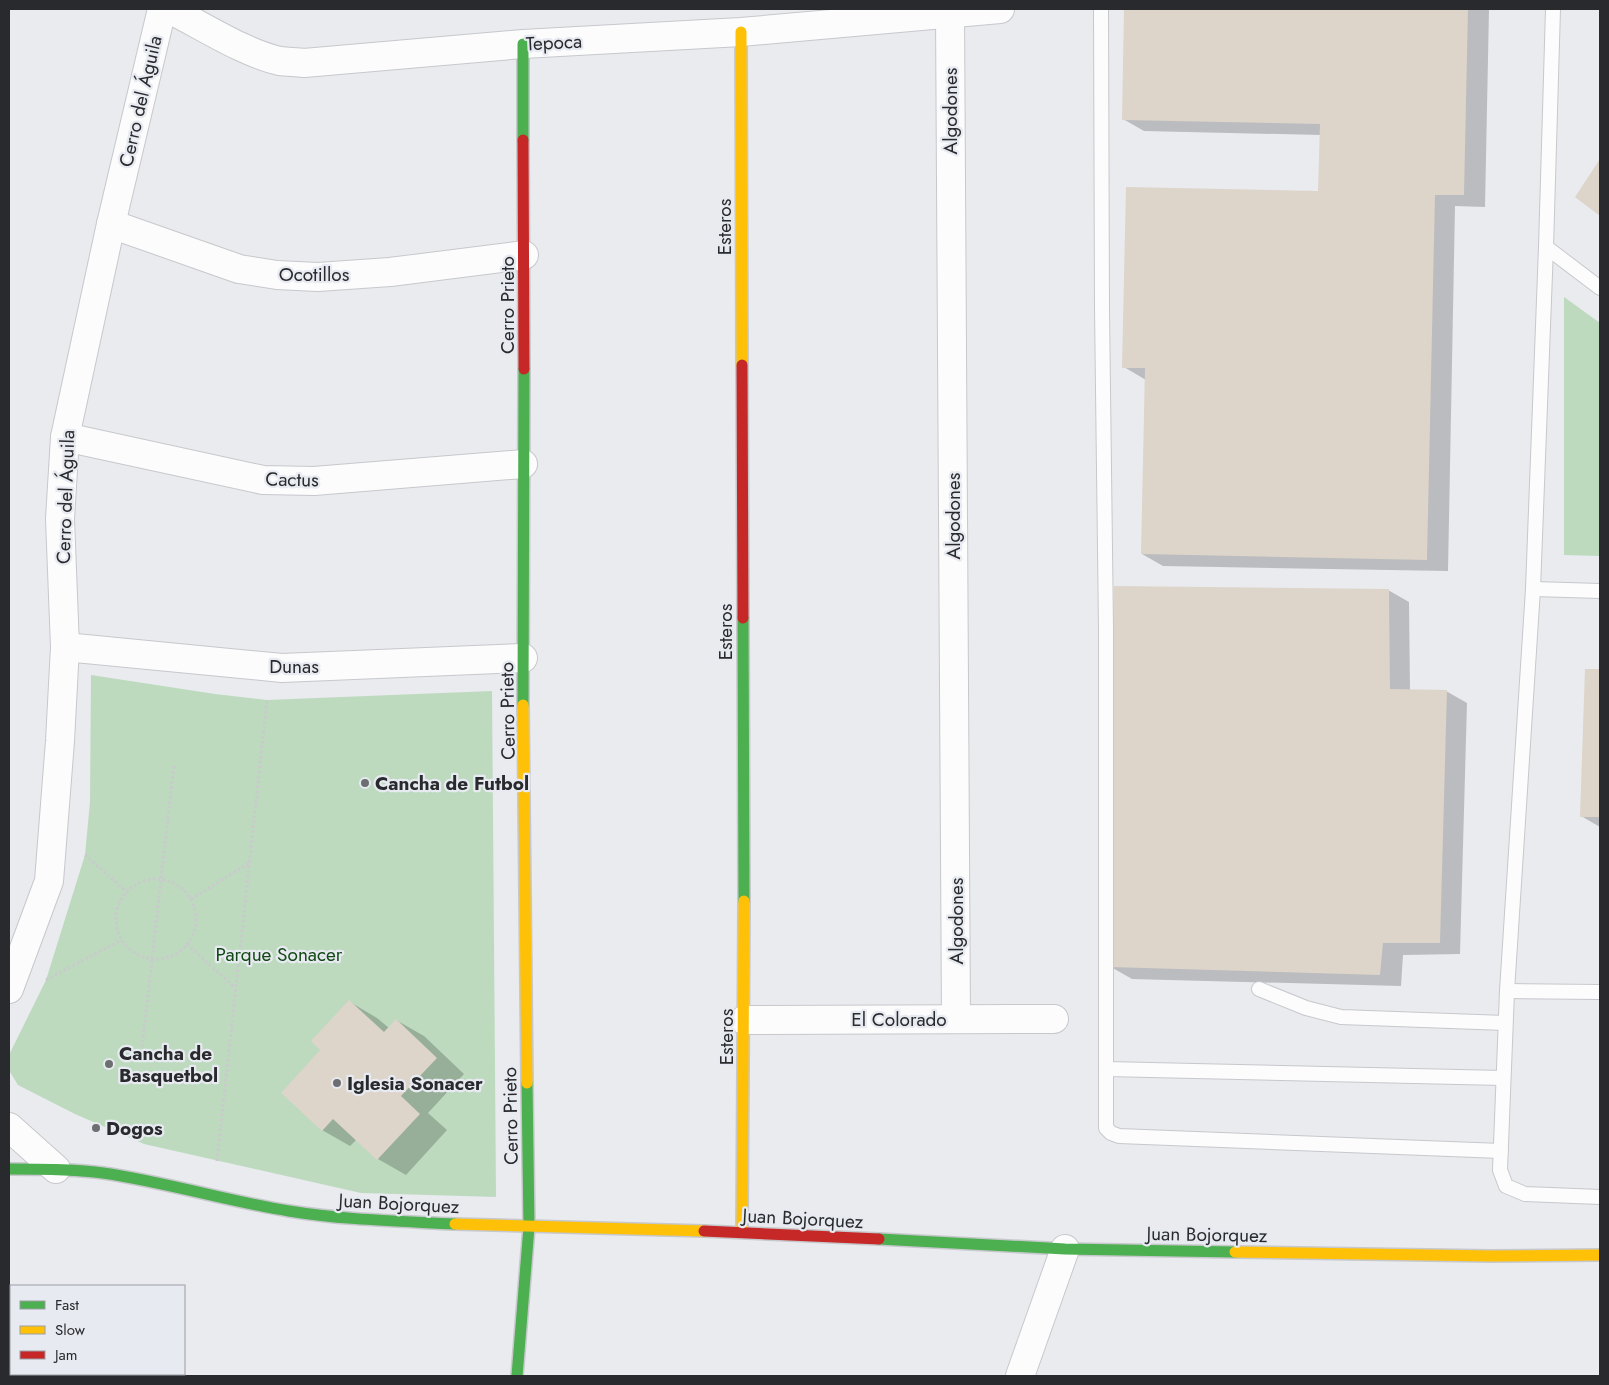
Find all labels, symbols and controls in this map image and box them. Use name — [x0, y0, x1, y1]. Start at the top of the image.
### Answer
street label: Tepoca — [525, 28, 583, 57]
street label: Cerro del Águila — [112, 33, 169, 169]
street label: Algodones — [937, 67, 964, 154]
street label: Esteros — [711, 198, 738, 255]
street label: Cerro Prieto — [494, 256, 521, 354]
street label: Ocotillos — [279, 261, 350, 288]
street label: Cerro del Águila — [50, 430, 81, 565]
street label: Cactus — [265, 466, 319, 493]
street label: Algodones — [940, 472, 967, 559]
street label: Esteros — [712, 603, 739, 660]
street label: Dunas — [269, 653, 319, 680]
street label: Cerro Prieto — [493, 662, 522, 760]
place label: Cancha de Futbol — [375, 770, 529, 797]
marker: Cancha de Futbol — [359, 777, 371, 789]
street label: Algodones — [943, 877, 970, 964]
park label: Parque Sonacer — [216, 941, 343, 968]
street label: El Colorado — [851, 1006, 947, 1033]
street label: Esteros — [713, 1008, 740, 1065]
place label: Cancha de Basquetbol — [119, 1040, 218, 1089]
marker: Cancha de Basquetbol — [103, 1058, 115, 1070]
street label: Cerro Prieto — [496, 1067, 525, 1165]
place label: Iglesia Sonacer — [347, 1070, 483, 1097]
marker: Iglesia Sonacer — [331, 1077, 343, 1089]
place label: Dogos — [106, 1115, 163, 1142]
marker: Dogos — [90, 1122, 102, 1134]
street label: Juan Bojorquez — [335, 1187, 460, 1220]
street label: Juan Bojorquez — [739, 1202, 864, 1235]
street label: Juan Bojorquez — [1143, 1220, 1268, 1249]
legend — [10, 1285, 185, 1375]
text: Fast — [55, 1294, 79, 1316]
text: Slow — [55, 1319, 86, 1341]
text: Jam — [53, 1344, 78, 1366]

